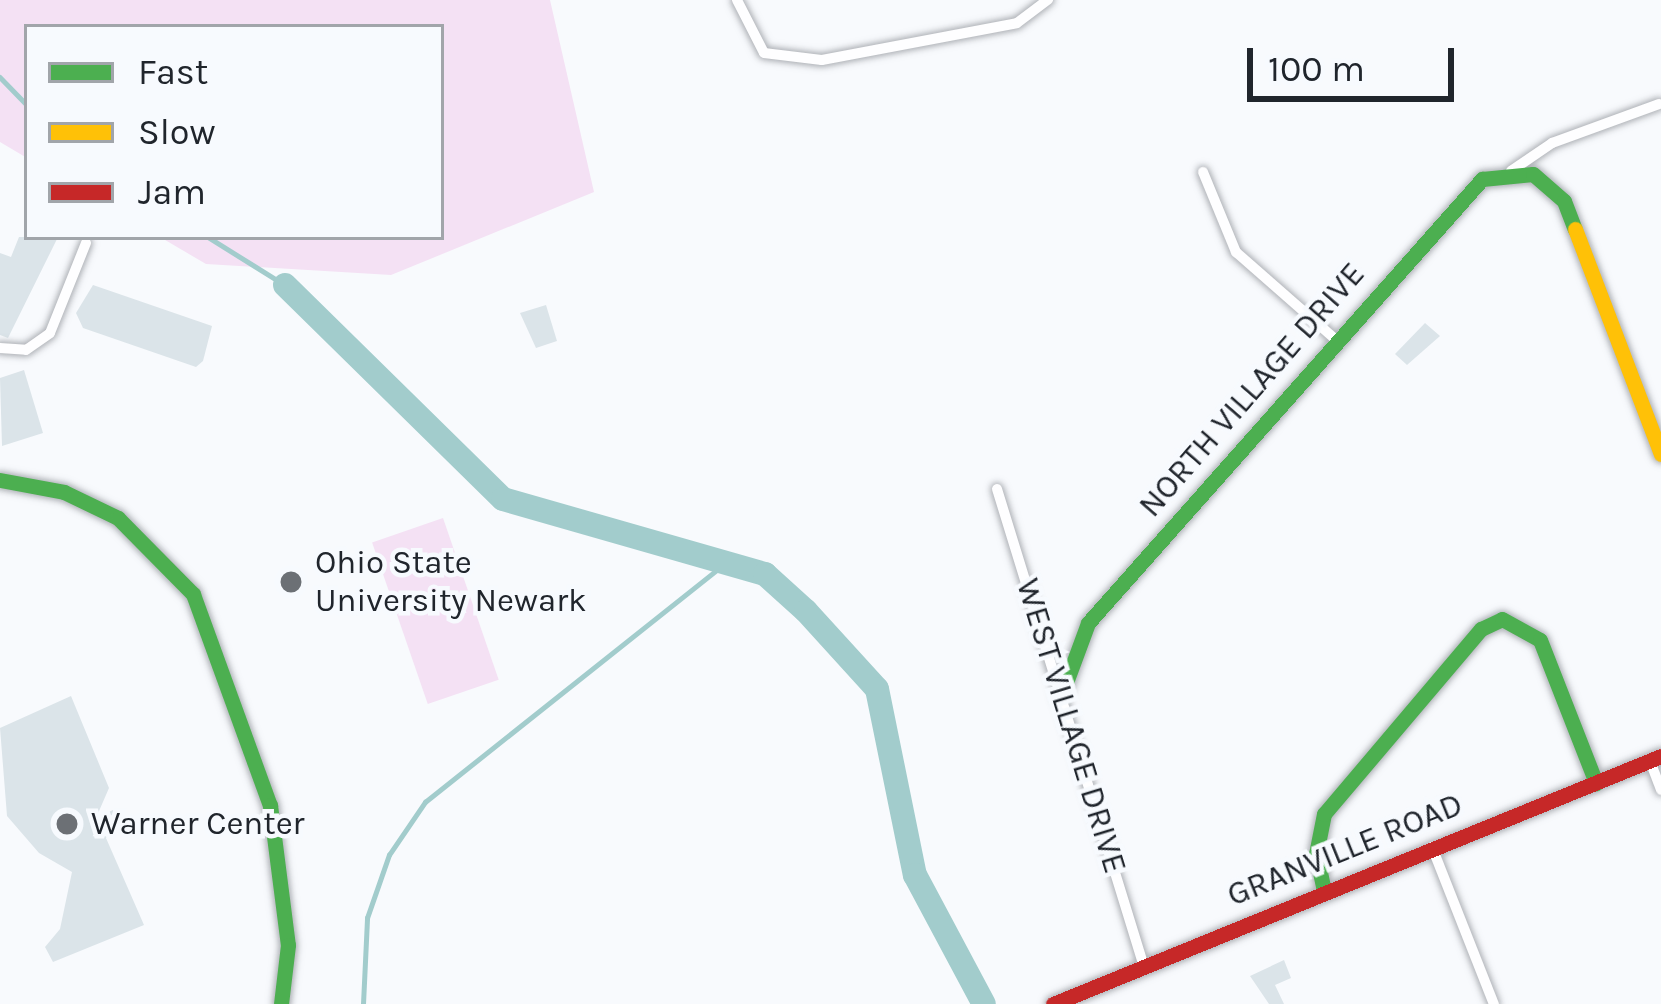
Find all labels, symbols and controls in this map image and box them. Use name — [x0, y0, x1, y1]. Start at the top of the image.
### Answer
legend — [24, 24, 444, 240]
scale bar — [1253, 24, 1460, 98]
text: 100 m — [1268, 48, 1365, 90]
text: Fast — [138, 51, 208, 93]
text: Slow — [138, 111, 216, 153]
text: Jam — [138, 171, 206, 213]
street label: NORTH VILLAGE DRIVE — [1131, 255, 1373, 525]
place label: Ohio State University Newark — [315, 543, 587, 621]
marker: Ohio State University Newark — [278, 569, 304, 595]
street label: WEST VILLAGE DRIVE — [1007, 574, 1135, 878]
street label: GRANVILLE ROAD — [1222, 785, 1468, 915]
place label: Warner Center — [91, 804, 305, 844]
marker: Warner Center — [54, 811, 80, 837]

